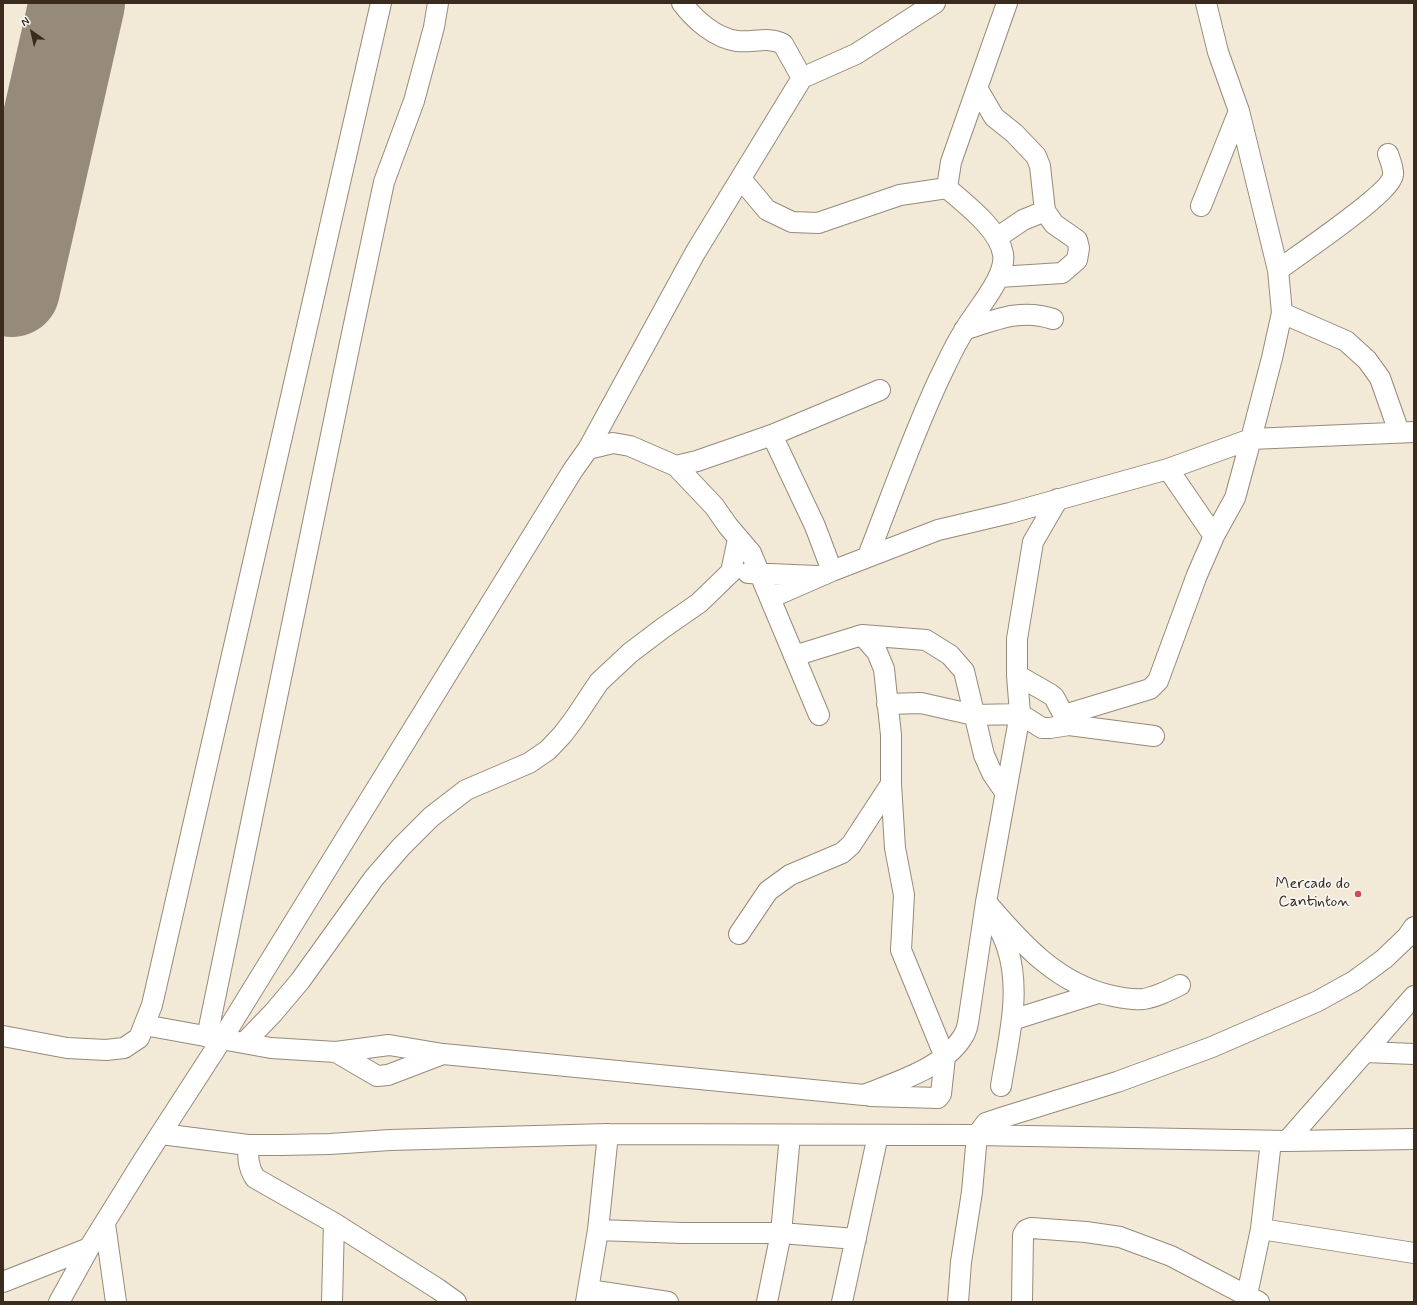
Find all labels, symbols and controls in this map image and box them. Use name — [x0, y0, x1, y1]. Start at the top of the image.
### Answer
north arrow — [12, 12, 52, 52]
text: N — [18, 14, 32, 30]
place label: Mercado do Cantinton — [1275, 875, 1350, 913]
marker: Mercado do Cantinton — [1353, 889, 1363, 899]

